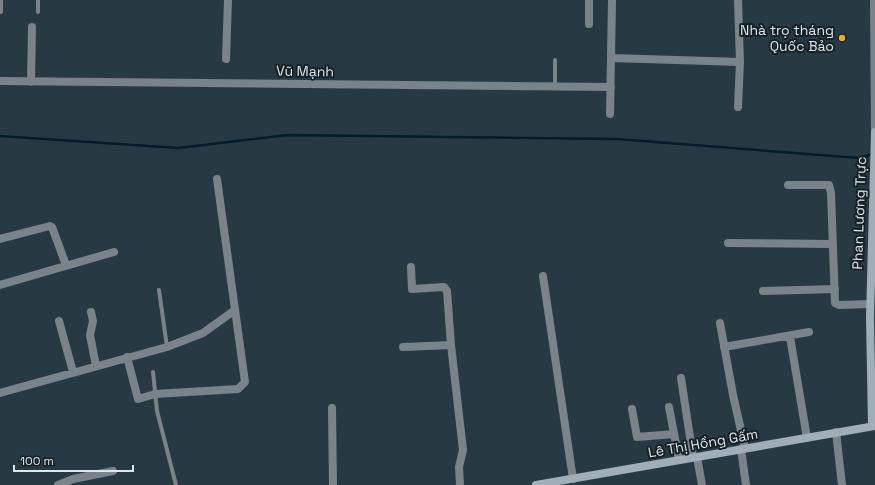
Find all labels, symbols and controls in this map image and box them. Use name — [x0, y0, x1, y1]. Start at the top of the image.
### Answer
place label: Nhà trọ tháng Quốc Bảo — [740, 21, 834, 55]
marker: Nhà trọ tháng Quốc Bảo — [837, 33, 847, 43]
street label: Vũ Mạnh — [276, 61, 334, 81]
street label: Phan Lương Trực — [848, 156, 870, 270]
street label: Lê Thị Hồng Gấm — [647, 424, 759, 462]
scale bar — [14, 447, 133, 473]
text: 100 m — [20, 453, 54, 469]

